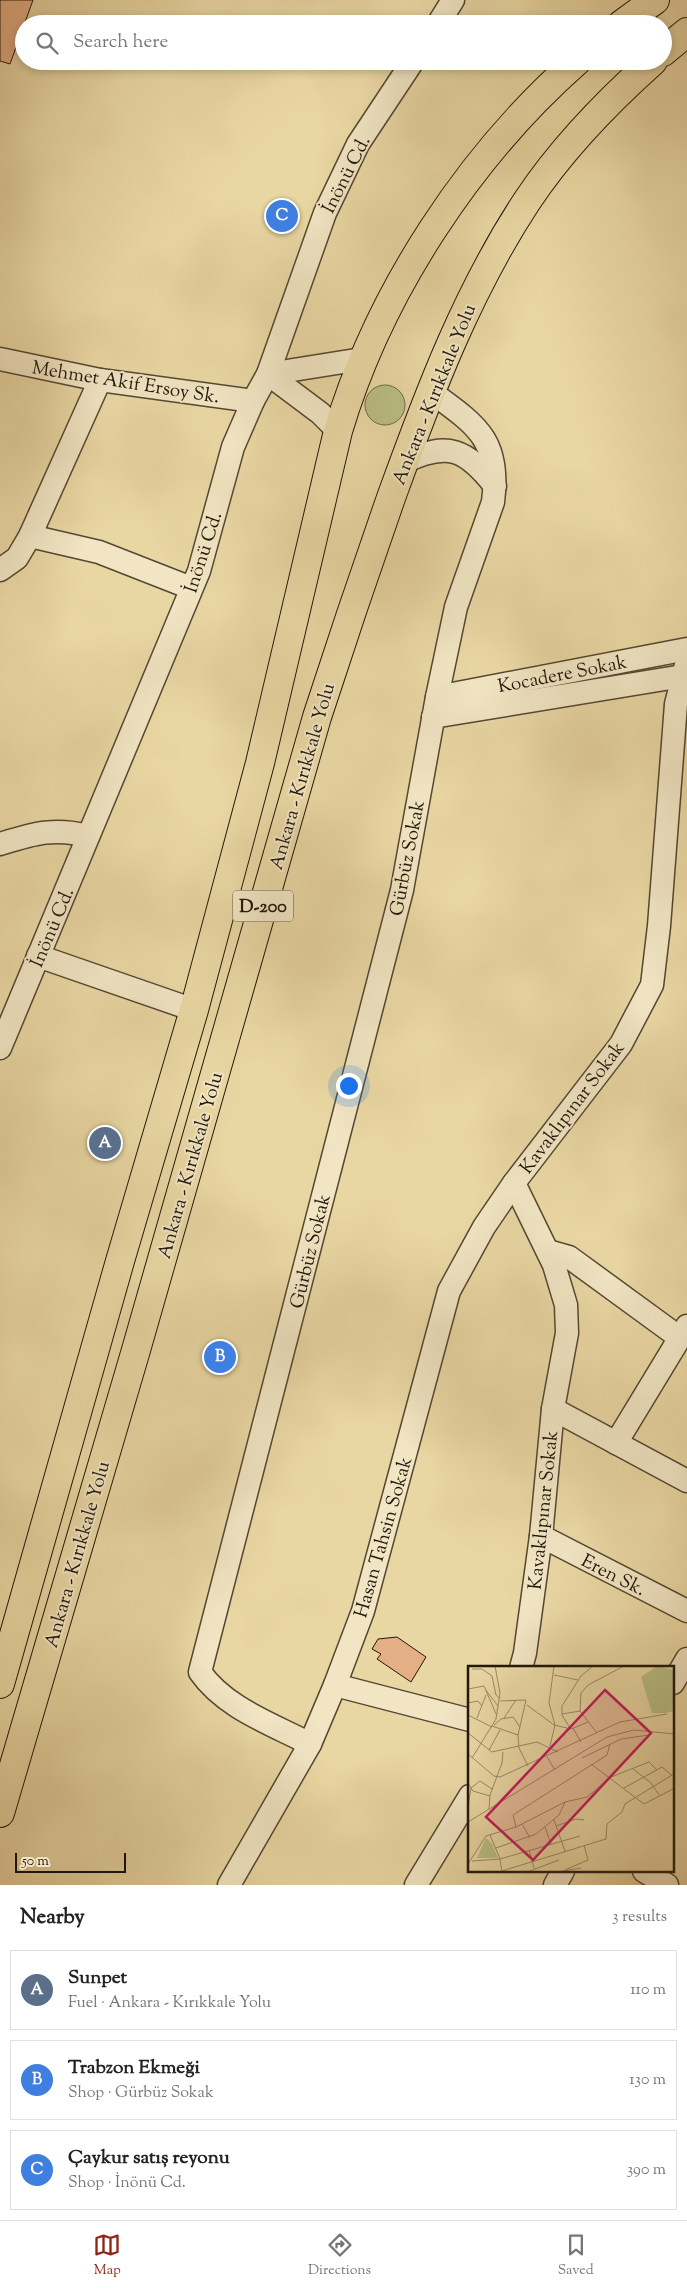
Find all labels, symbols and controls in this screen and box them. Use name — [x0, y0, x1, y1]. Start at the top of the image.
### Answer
search box — [15, 15, 672, 70]
icon: search — [33, 29, 61, 57]
text: Search here — [73, 29, 168, 56]
street label: İnönü Cd. — [316, 132, 378, 219]
pin: C — [266, 197, 298, 235]
street label: Ankara - Kırıkkale Yolu — [387, 300, 484, 489]
street label: Mehmet Akif Ersoy Sk. — [30, 355, 221, 412]
street label: İnönü Cd. — [179, 509, 230, 597]
street label: Kocadere Sokak — [496, 650, 630, 701]
street label: Ankara - Kırıkkale Yolu — [264, 680, 343, 873]
street label: Gürbüz Sokak — [384, 798, 433, 919]
street label: İnönü Cd. — [24, 884, 82, 972]
road number: D-200 — [233, 890, 293, 921]
street label: Kavaklıpınar Sokak — [514, 1036, 632, 1180]
street label: Ankara - Kırıkkale Yolu — [152, 1069, 231, 1262]
your location — [336, 1073, 362, 1099]
pin: A — [89, 1124, 121, 1162]
street label: Gürbüz Sokak — [284, 1191, 339, 1312]
pin: B — [204, 1338, 236, 1376]
street label: Kavaklıpınar Sokak — [523, 1429, 566, 1591]
street label: Hasan Tahsin Sokak — [349, 1454, 420, 1621]
street label: Ankara - Kırıkkale Yolu — [39, 1458, 118, 1651]
street label: Eren Sk. — [576, 1548, 650, 1604]
inset map — [468, 1666, 674, 1872]
scale bar — [15, 1850, 126, 1873]
text: 50 m — [22, 1852, 49, 1872]
text: Nearby — [20, 1903, 85, 1933]
text: 3 results — [612, 1906, 667, 1929]
text: Sunpet — [68, 1965, 127, 1992]
text: A — [31, 1979, 44, 2002]
text: 110 m — [630, 1979, 666, 2002]
text: Fuel · Ankara - Kırıkkale Yolu — [68, 1992, 271, 2015]
text: Trabzon Ekmeği — [68, 2055, 200, 2082]
text: B — [32, 2069, 42, 2092]
text: 130 m — [629, 2069, 666, 2092]
text: Shop · Gürbüz Sokak — [68, 2082, 214, 2105]
text: Çaykur satış reyonu — [68, 2145, 230, 2172]
text: C — [31, 2159, 43, 2182]
text: 390 m — [627, 2159, 666, 2182]
text: Shop · İnönü Cd. — [68, 2172, 186, 2195]
tab: Map — [93, 2231, 121, 2281]
tab: Directions — [308, 2231, 371, 2281]
tab: Saved — [558, 2231, 594, 2281]

